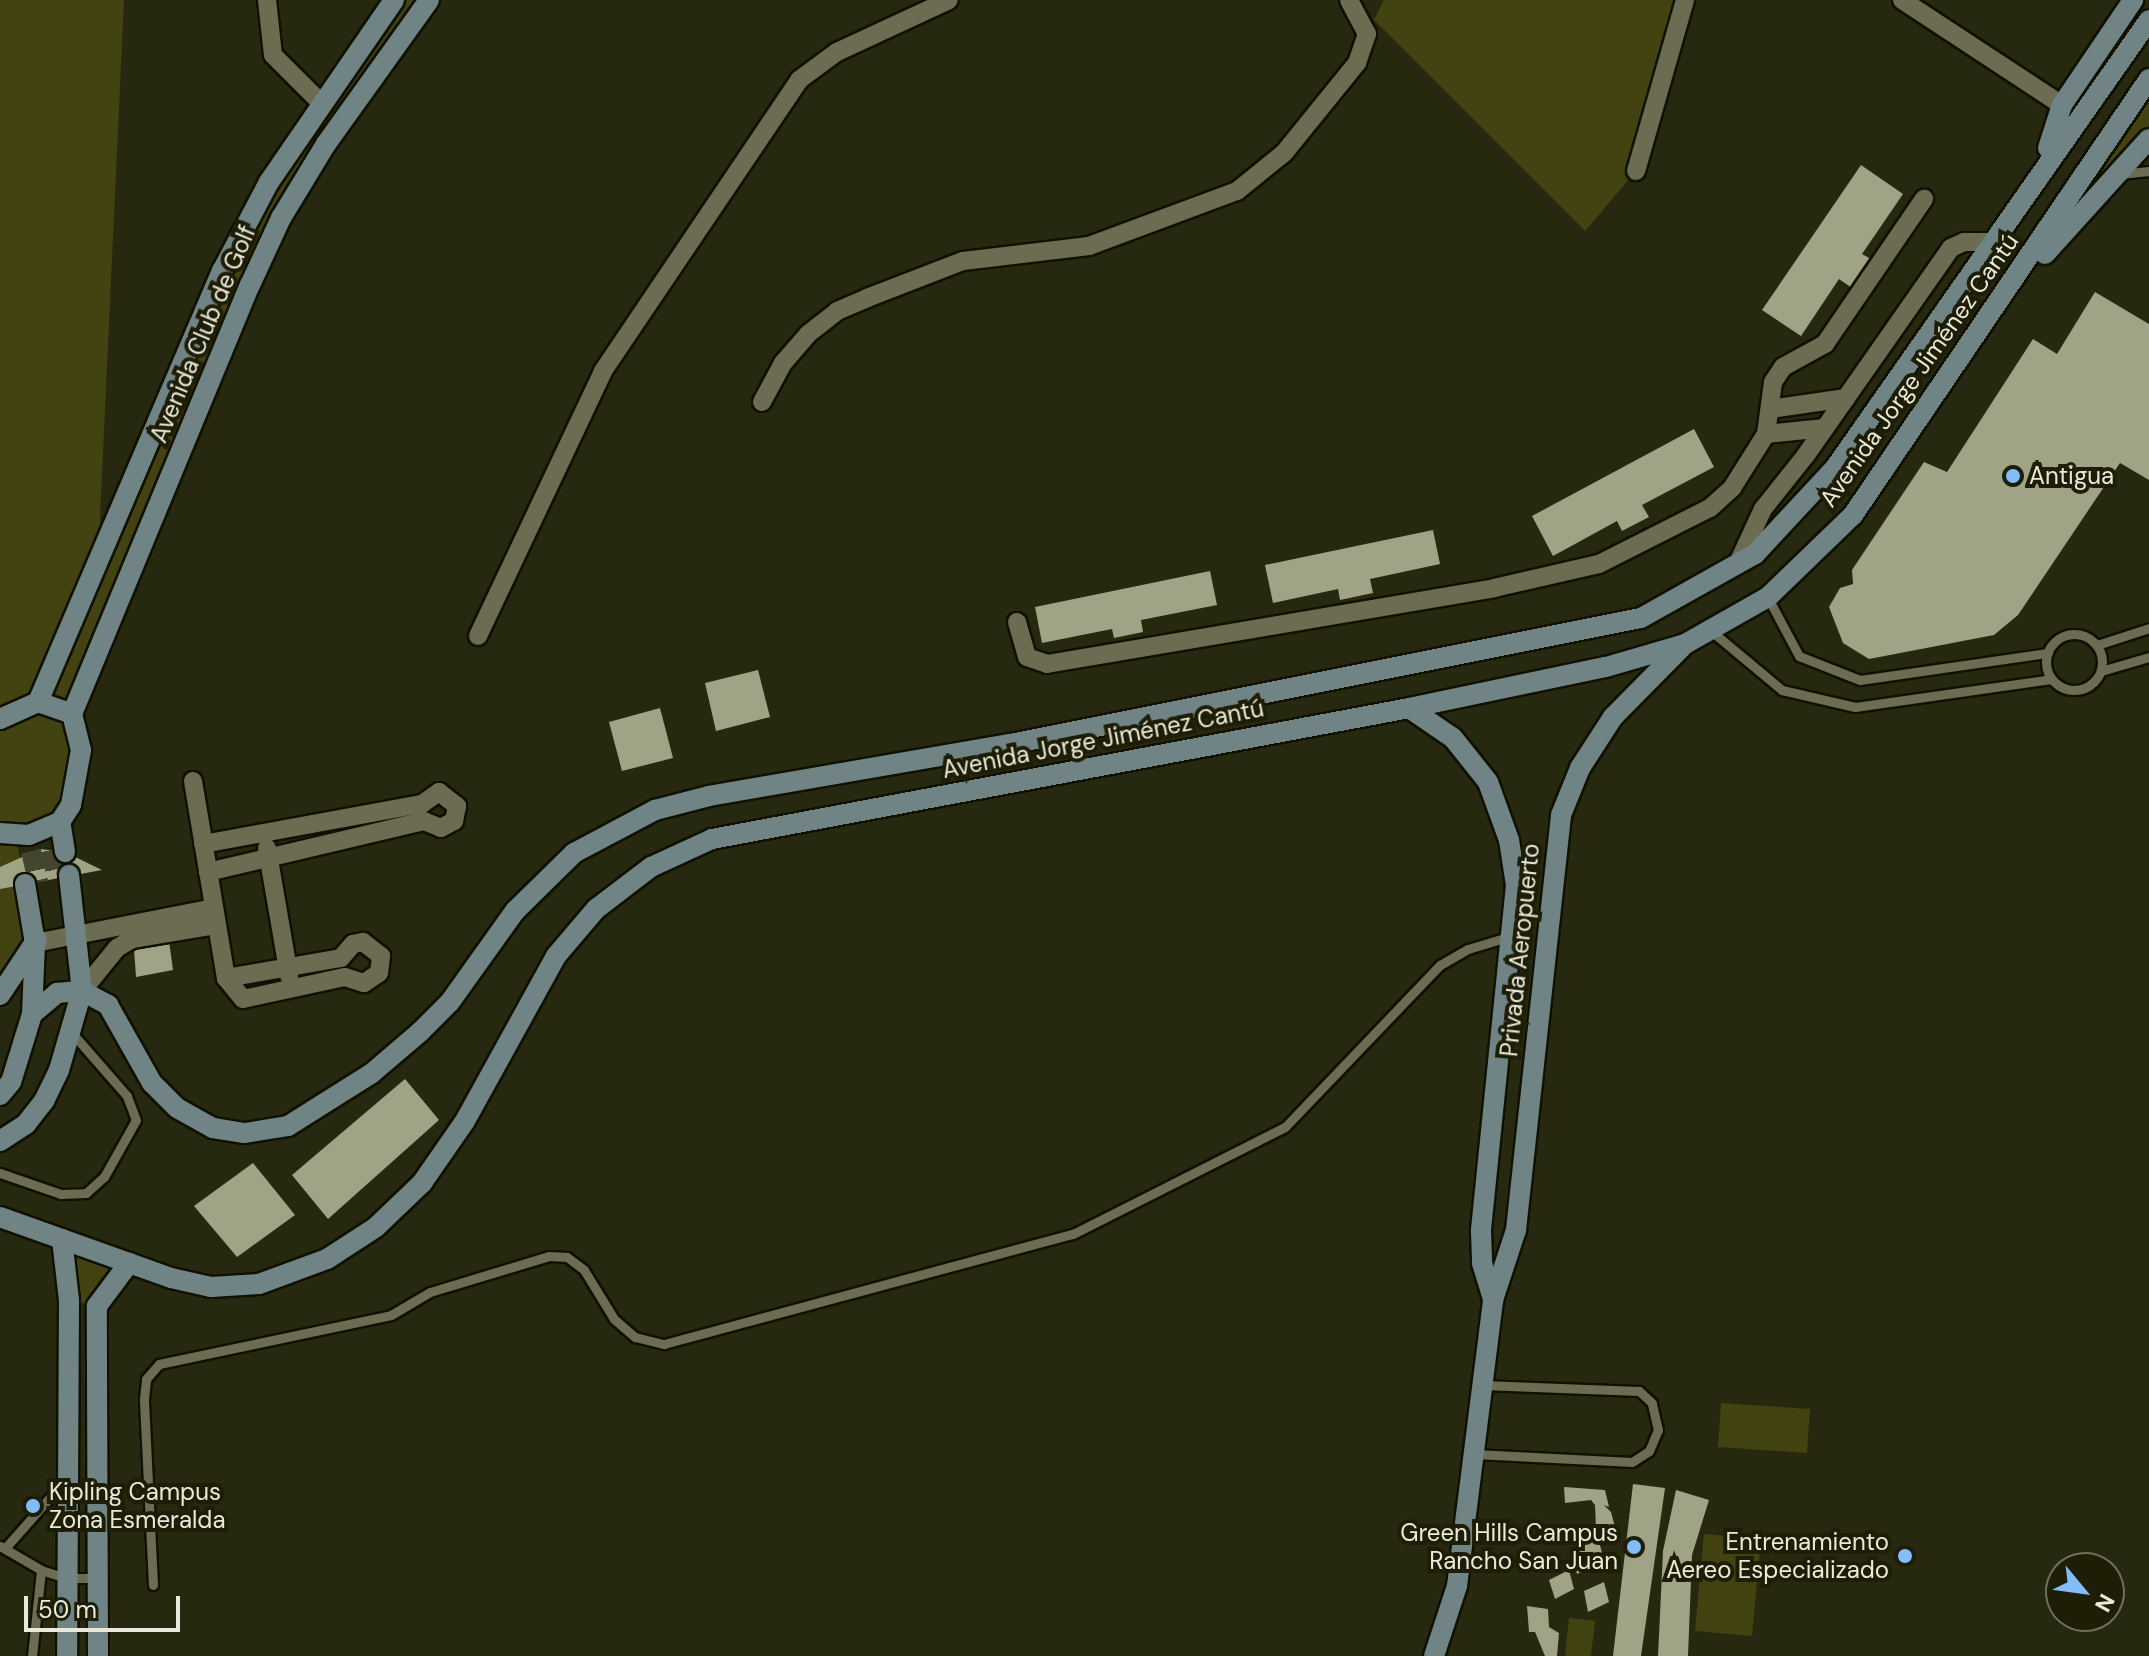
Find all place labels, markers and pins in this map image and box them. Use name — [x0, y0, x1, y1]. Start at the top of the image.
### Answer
place label: Antigua — [2029, 462, 2114, 490]
marker: Antigua — [2004, 467, 2022, 485]
place label: Kipling Campus Zona Esmeralda — [49, 1478, 225, 1534]
marker: Kipling Campus Zona Esmeralda — [24, 1497, 42, 1515]
place label: Green Hills Campus Rancho San Juan — [1400, 1519, 1618, 1575]
place label: Entrenamiento Aereo Especializado — [1666, 1528, 1889, 1584]
marker: Green Hills Campus Rancho San Juan — [1625, 1538, 1643, 1556]
marker: Entrenamiento Aereo Especializado — [1896, 1547, 1914, 1565]

